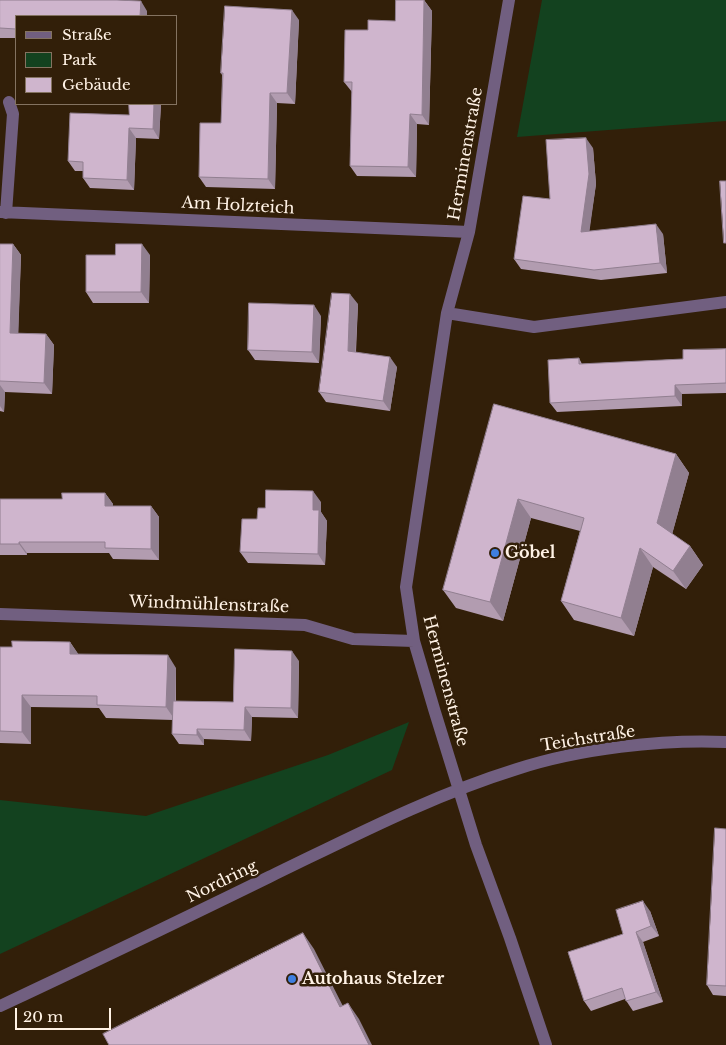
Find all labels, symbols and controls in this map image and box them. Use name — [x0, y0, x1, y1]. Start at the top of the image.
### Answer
legend — [15, 15, 178, 105]
text: Straße — [62, 25, 112, 44]
text: Park — [62, 50, 97, 69]
text: Gebäude — [62, 75, 131, 94]
street label: Herminenstraße — [445, 86, 487, 222]
street label: Am Holzteich — [181, 193, 295, 219]
place label: Göbel — [505, 543, 555, 563]
marker: Göbel — [489, 547, 501, 559]
street label: Windmühlenstraße — [129, 593, 289, 617]
street label: Herminenstraße — [418, 613, 472, 749]
street label: Teichstraße — [539, 722, 637, 756]
street label: Nordring — [183, 857, 261, 907]
place label: Autohaus Stelzer — [302, 969, 444, 989]
marker: Autohaus Stelzer — [286, 973, 298, 985]
scale bar — [18, 998, 114, 1030]
text: 20 m — [23, 1007, 63, 1026]

